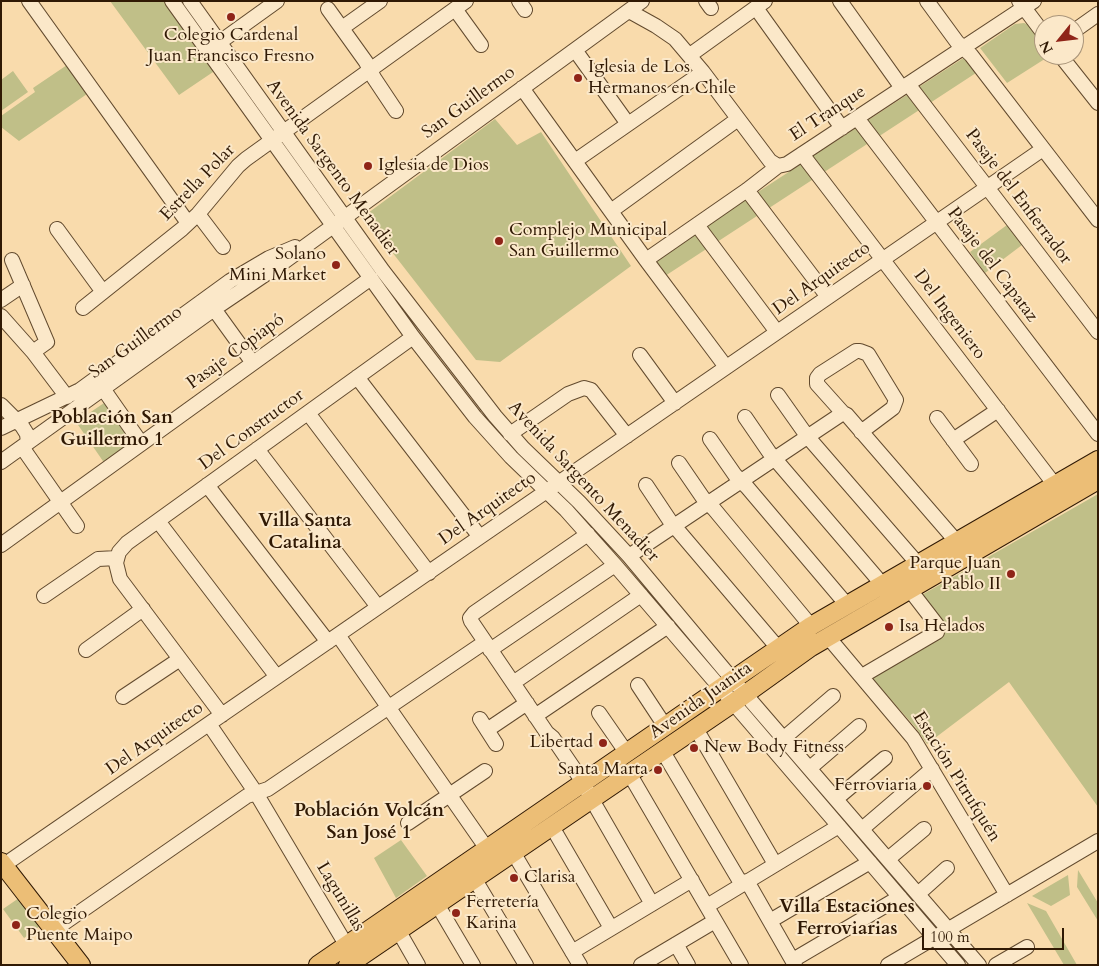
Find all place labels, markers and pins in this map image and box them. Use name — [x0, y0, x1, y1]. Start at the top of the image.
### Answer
marker: Colegio Cardenal Juan Francisco Fresno — [225, 11, 237, 23]
place label: Colegio Cardenal Juan Francisco Fresno — [148, 25, 314, 68]
place label: Iglesia de Los Hermanos en Chile — [588, 57, 736, 100]
marker: Iglesia de Los Hermanos en Chile — [572, 72, 584, 84]
place label: Iglesia de Dios — [378, 155, 489, 177]
marker: Iglesia de Dios — [362, 160, 374, 172]
place label: Complejo Municipal San Guillermo — [509, 220, 667, 262]
marker: Complejo Municipal San Guillermo — [493, 235, 505, 247]
place label: Solano Mini Market — [229, 244, 326, 286]
marker: Solano Mini Market — [330, 259, 342, 271]
place label: Parque Juan Pablo II — [910, 553, 1001, 596]
marker: Parque Juan Pablo II — [1005, 568, 1017, 580]
place label: Isa Helados — [899, 616, 985, 638]
marker: Isa Helados — [883, 621, 895, 633]
place label: Libertad — [530, 732, 593, 754]
marker: Libertad — [597, 737, 609, 749]
place label: New Body Fitness — [704, 737, 844, 759]
marker: New Body Fitness — [688, 742, 700, 754]
place label: Santa Marta — [558, 759, 648, 781]
marker: Santa Marta — [652, 764, 664, 776]
place label: Ferroviaria — [834, 775, 917, 797]
marker: Ferroviaria — [921, 780, 933, 792]
place label: Clarisa — [524, 867, 576, 889]
marker: Clarisa — [508, 872, 520, 884]
place label: Ferretería Karina — [466, 892, 539, 934]
place label: Colegio Puente Maipo — [26, 904, 133, 946]
marker: Ferretería Karina — [450, 907, 462, 919]
marker: Colegio Puente Maipo — [10, 919, 22, 931]

